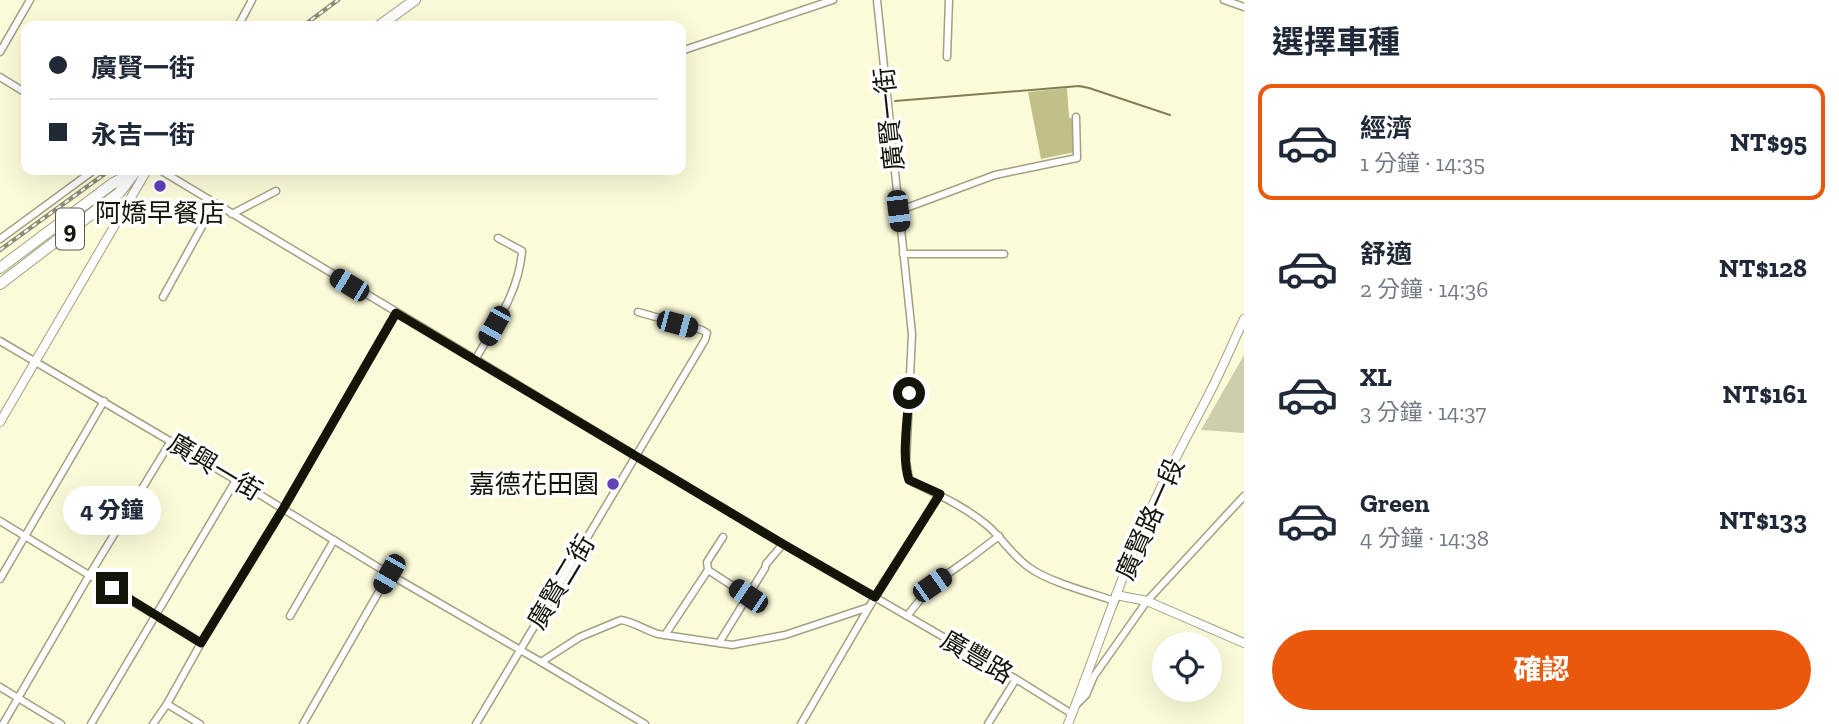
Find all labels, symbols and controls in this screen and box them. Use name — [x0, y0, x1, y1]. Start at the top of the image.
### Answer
text: 選擇車種 — [1272, 23, 1400, 61]
text: 廣賢一街 — [91, 52, 195, 84]
street label: 廣賢一街 — [868, 66, 910, 172]
icon: car — [1276, 111, 1339, 174]
text: 經濟 — [1360, 112, 1412, 144]
text: 永吉一街 — [91, 119, 195, 151]
text: NT$95 — [1730, 126, 1807, 158]
text: 1 分鐘 · 14:35 — [1360, 149, 1485, 177]
marker: 阿嬌早餐店 — [152, 178, 168, 194]
car — [886, 189, 911, 233]
place label: 阿嬌早餐店 — [95, 197, 225, 229]
road number: 9 — [56, 209, 84, 250]
icon: car — [1276, 237, 1339, 300]
text: 舒適 — [1360, 238, 1412, 270]
text: NT$128 — [1719, 252, 1807, 284]
car — [326, 265, 373, 305]
text: 2 分鐘 · 14:36 — [1360, 275, 1488, 303]
car — [475, 303, 514, 349]
car — [654, 308, 701, 340]
text: XL — [1360, 361, 1392, 393]
icon: car — [1276, 363, 1339, 426]
route start — [893, 377, 925, 409]
text: NT$161 — [1723, 378, 1807, 410]
text: 3 分鐘 · 14:37 — [1360, 398, 1486, 426]
street label: 廣興一街 — [162, 426, 268, 508]
street label: 廣賢路一段 — [1109, 453, 1191, 585]
place label: 嘉德花田園 — [469, 468, 599, 500]
marker: 嘉德花田園 — [605, 476, 621, 492]
callout: 4 分鐘 — [63, 486, 161, 536]
text: Green — [1360, 487, 1430, 519]
icon: car — [1276, 489, 1339, 552]
text: 4 分鐘 — [80, 496, 144, 524]
text: NT$133 — [1719, 504, 1807, 536]
text: 4 分鐘 · 14:38 — [1360, 524, 1489, 552]
street label: 廣賢二街 — [520, 529, 602, 635]
car — [370, 551, 409, 597]
car — [909, 564, 956, 606]
route end — [96, 572, 128, 604]
car — [725, 576, 772, 616]
street label: 廣豐路 — [935, 624, 1019, 690]
button: 確認 — [1272, 630, 1811, 710]
map controls — [1152, 632, 1222, 702]
button: locate — [1152, 632, 1222, 702]

